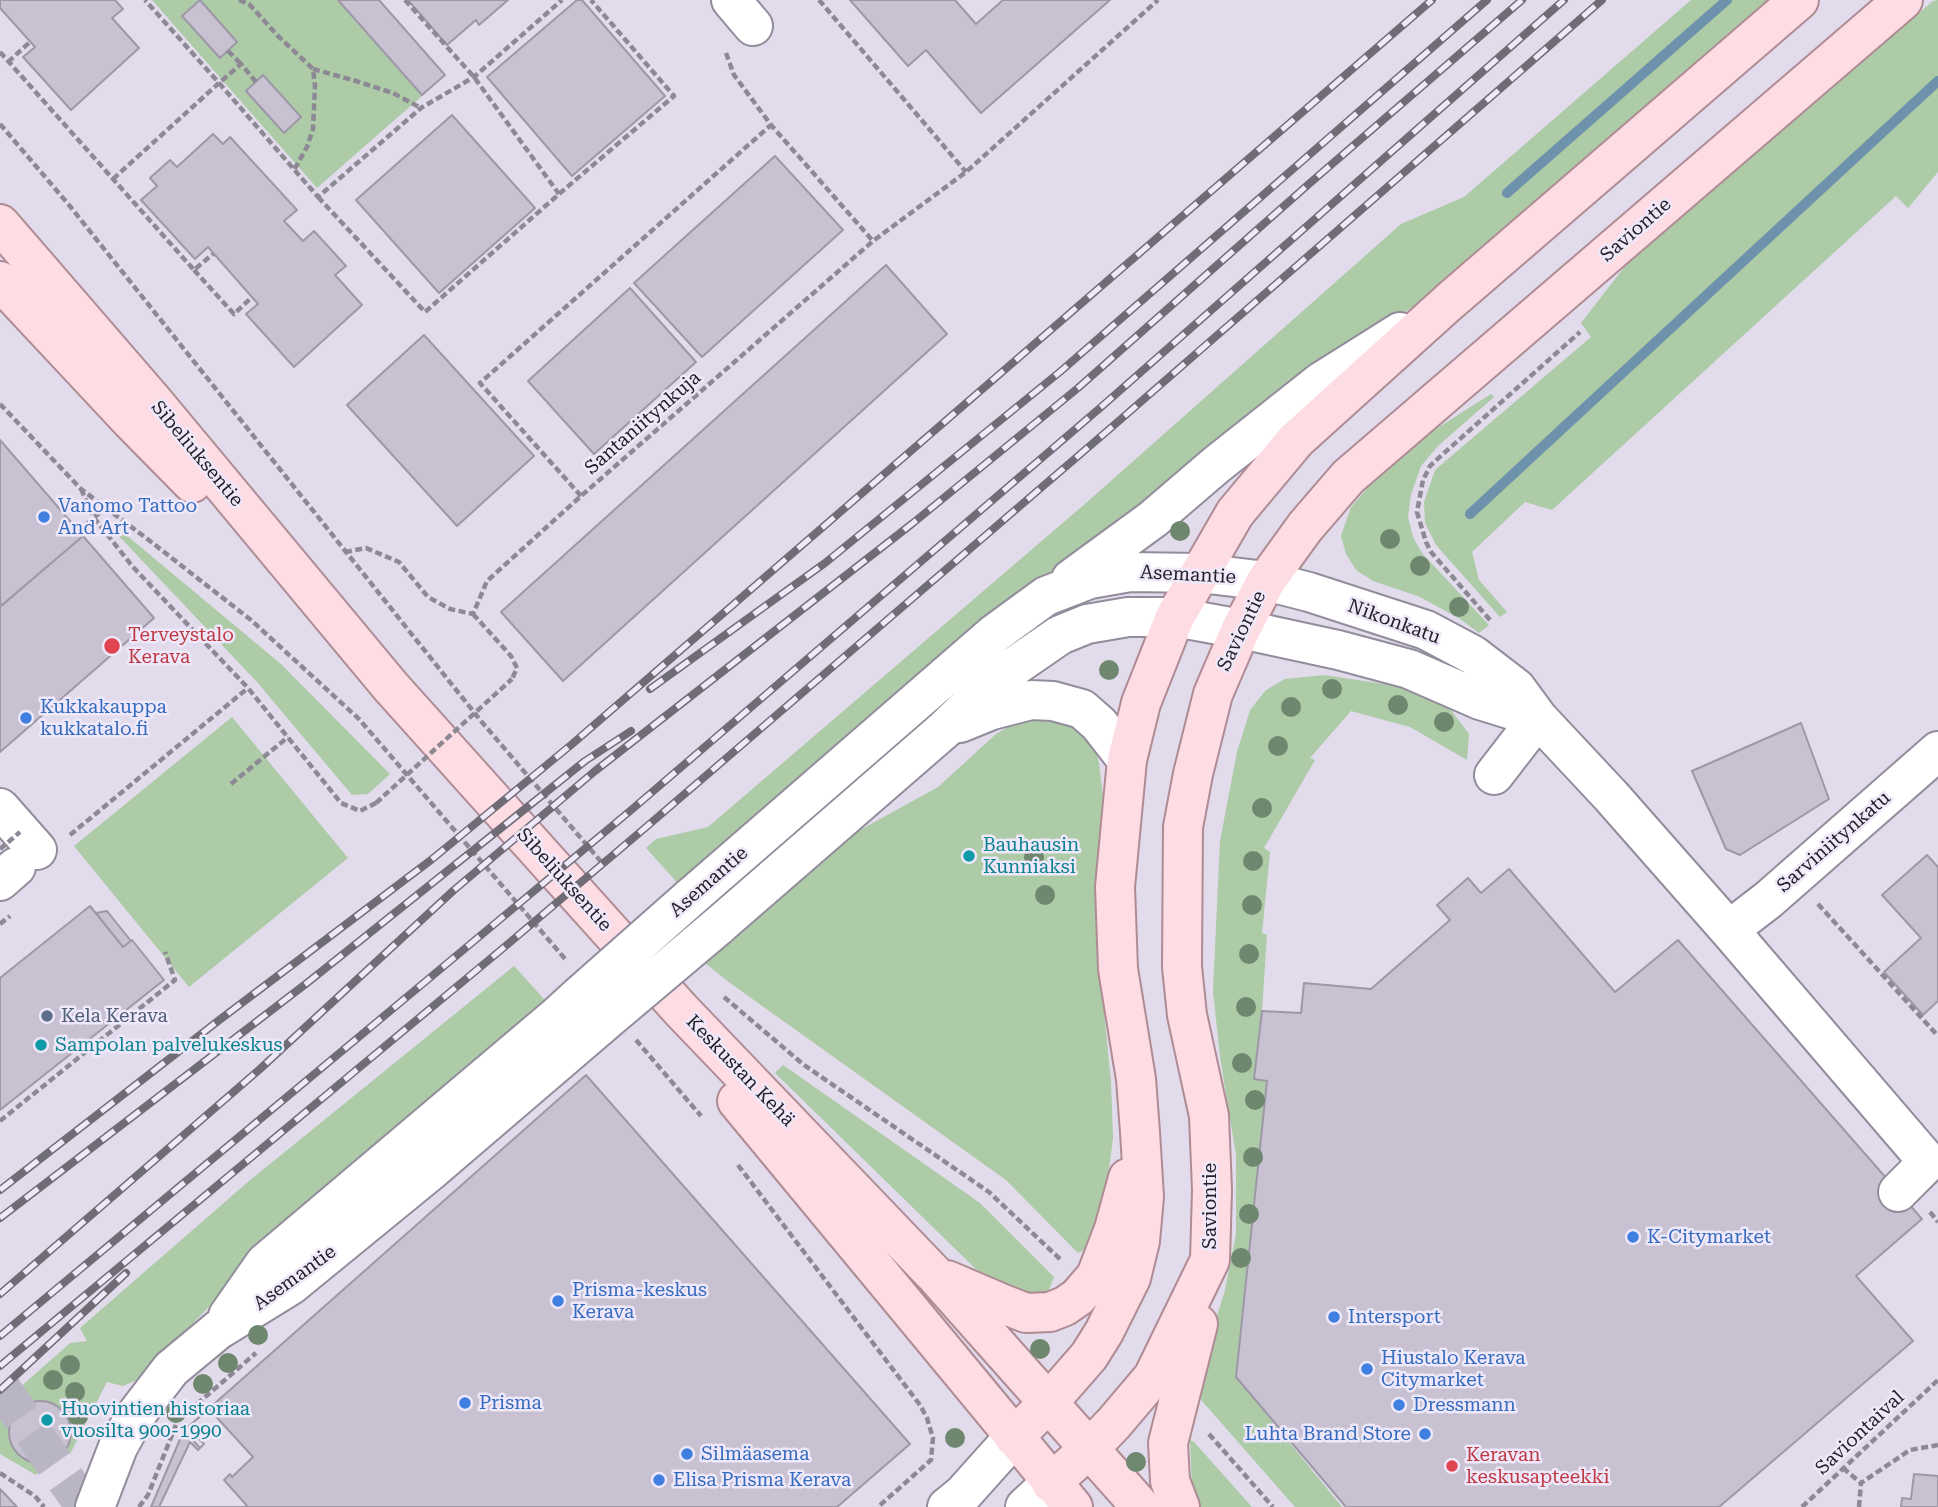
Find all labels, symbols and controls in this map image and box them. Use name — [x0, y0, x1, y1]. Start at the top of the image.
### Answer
street label: Saviontie — [1596, 193, 1676, 267]
street label: Santaniitynkuja — [580, 366, 706, 480]
street label: Sibeliuksentie — [146, 396, 248, 512]
place label: Vanomo Tattoo And Art — [58, 495, 197, 539]
marker: Vanomo Tattoo And Art — [36, 509, 52, 525]
street label: Asemantie — [1139, 561, 1237, 589]
street label: Saviontie — [1213, 587, 1271, 675]
street label: Nikonkatu — [1345, 595, 1443, 649]
place label: Terveystalo Kerava — [128, 624, 234, 668]
marker: Terveystalo Kerava — [102, 636, 122, 656]
place label: Kukkakauppa kukkatalo.fi — [40, 696, 167, 740]
marker: Kukkakauppa kukkatalo.fi — [18, 710, 34, 726]
street label: Sarviniitynkatu — [1773, 787, 1895, 897]
street label: Sibeliuksentie — [512, 824, 616, 936]
place label: Bauhausin Kunniaksi — [983, 834, 1079, 878]
street label: Asemantie — [665, 842, 753, 922]
marker: Bauhausin Kunniaksi — [961, 848, 977, 864]
place label: Kela Kerava — [61, 1005, 168, 1027]
marker: Kela Kerava — [39, 1008, 55, 1024]
street label: Keskustan Kehä — [681, 1010, 799, 1132]
place label: Sampolan palvelukeskus — [55, 1034, 283, 1056]
marker: Sampolan palvelukeskus — [33, 1037, 49, 1053]
street label: Saviontie — [1199, 1163, 1221, 1249]
place label: K-Citymarket — [1647, 1226, 1771, 1248]
marker: K-Citymarket — [1625, 1229, 1641, 1245]
street label: Asemantie — [249, 1240, 341, 1316]
place label: Prisma-keskus Kerava — [572, 1279, 707, 1323]
marker: Prisma-keskus Kerava — [550, 1293, 566, 1309]
place label: Intersport — [1348, 1306, 1441, 1328]
marker: Intersport — [1326, 1309, 1342, 1325]
place label: Hiustalo Kerava Citymarket — [1381, 1347, 1526, 1391]
marker: Hiustalo Kerava Citymarket — [1359, 1361, 1375, 1377]
street label: Saviontaival — [1811, 1386, 1909, 1480]
place label: Prisma — [479, 1392, 542, 1414]
place label: Dressmann — [1413, 1394, 1516, 1416]
marker: Prisma — [457, 1395, 473, 1411]
marker: Dressmann — [1391, 1397, 1407, 1413]
place label: Huovintien historiaa vuosilta 900-1990 — [61, 1398, 250, 1442]
marker: Huovintien historiaa vuosilta 900-1990 — [39, 1412, 55, 1428]
place label: Luhta Brand Store — [1245, 1423, 1411, 1445]
marker: Luhta Brand Store — [1417, 1426, 1433, 1442]
place label: Silmäasema — [701, 1443, 809, 1465]
place label: Keravan keskusapteekki — [1466, 1444, 1610, 1488]
marker: Silmäasema — [679, 1446, 695, 1462]
marker: Keravan keskusapteekki — [1444, 1458, 1460, 1474]
place label: Elisa Prisma Kerava — [673, 1469, 851, 1491]
marker: Elisa Prisma Kerava — [651, 1472, 667, 1488]

